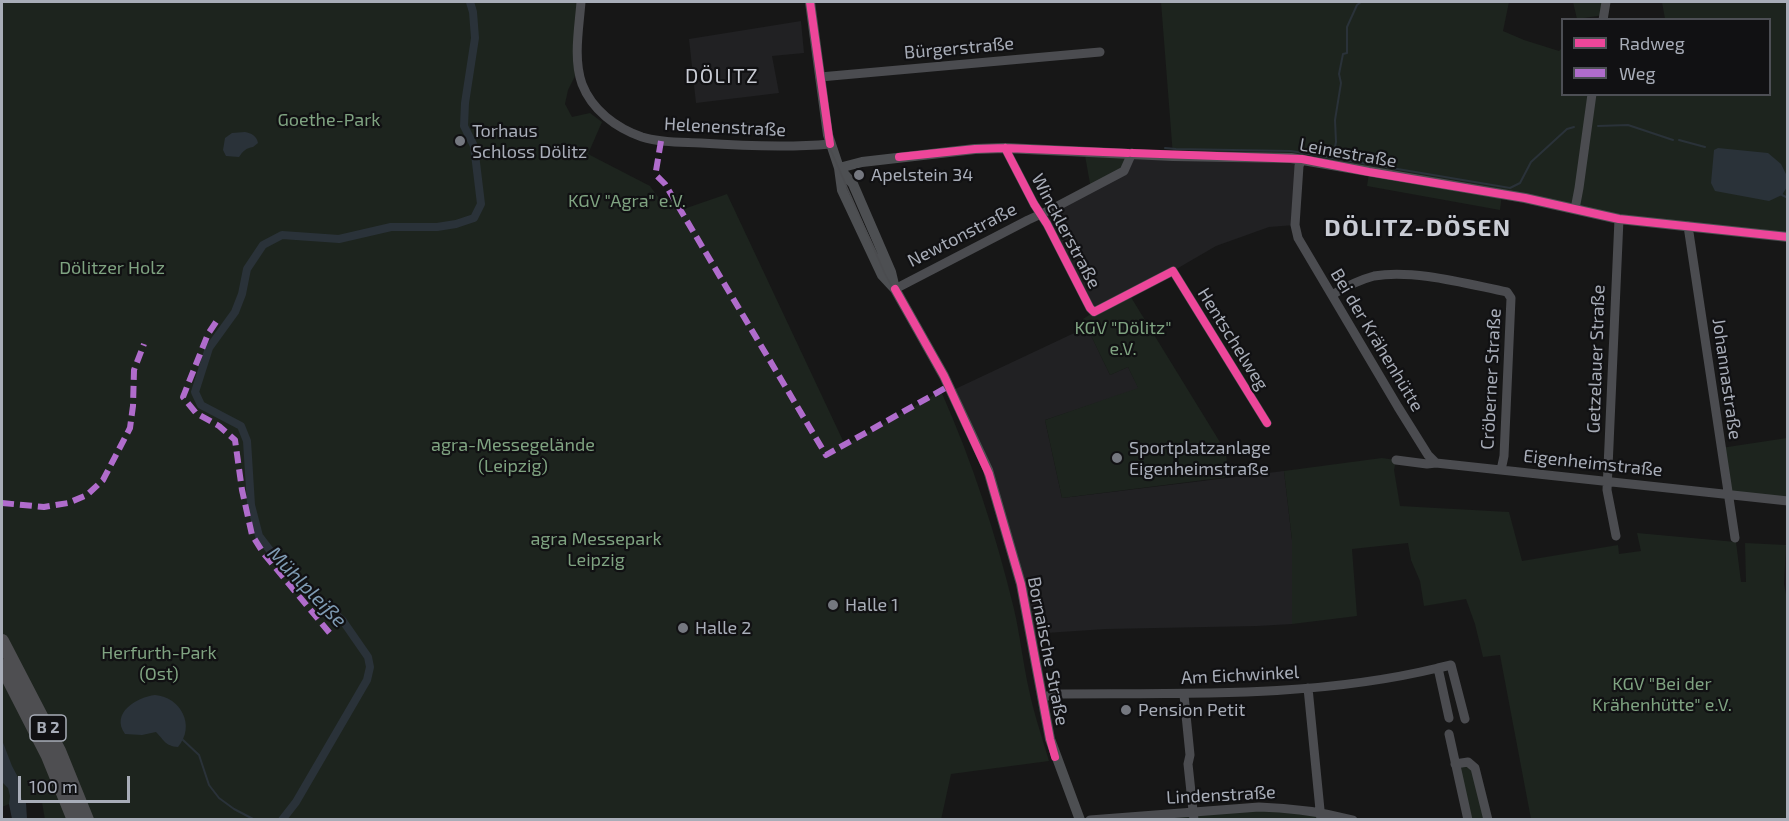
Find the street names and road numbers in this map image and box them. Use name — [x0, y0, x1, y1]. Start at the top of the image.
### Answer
street label: Bürgerstraße — [903, 32, 1015, 64]
street label: Helenenstraße — [663, 113, 787, 141]
street label: Leinestraße — [1298, 134, 1398, 172]
street label: Wincklerstraße — [1027, 170, 1105, 292]
street label: Newtonstraße — [904, 198, 1020, 272]
street label: Bei der Krähenhütte — [1326, 265, 1428, 415]
street label: Hentschelweg — [1193, 284, 1273, 394]
street label: Getzelauer Straße — [1583, 284, 1609, 434]
street label: Cröberner Straße — [1477, 308, 1505, 450]
street label: Johannastraße — [1708, 317, 1746, 441]
street label: Eigenheimstraße — [1522, 445, 1664, 481]
street label: Bornaische Straße — [1023, 575, 1073, 727]
street label: Am Eichwinkel — [1180, 661, 1300, 689]
road number: B 2 — [30, 715, 66, 741]
street label: Lindenstraße — [1166, 781, 1276, 809]

